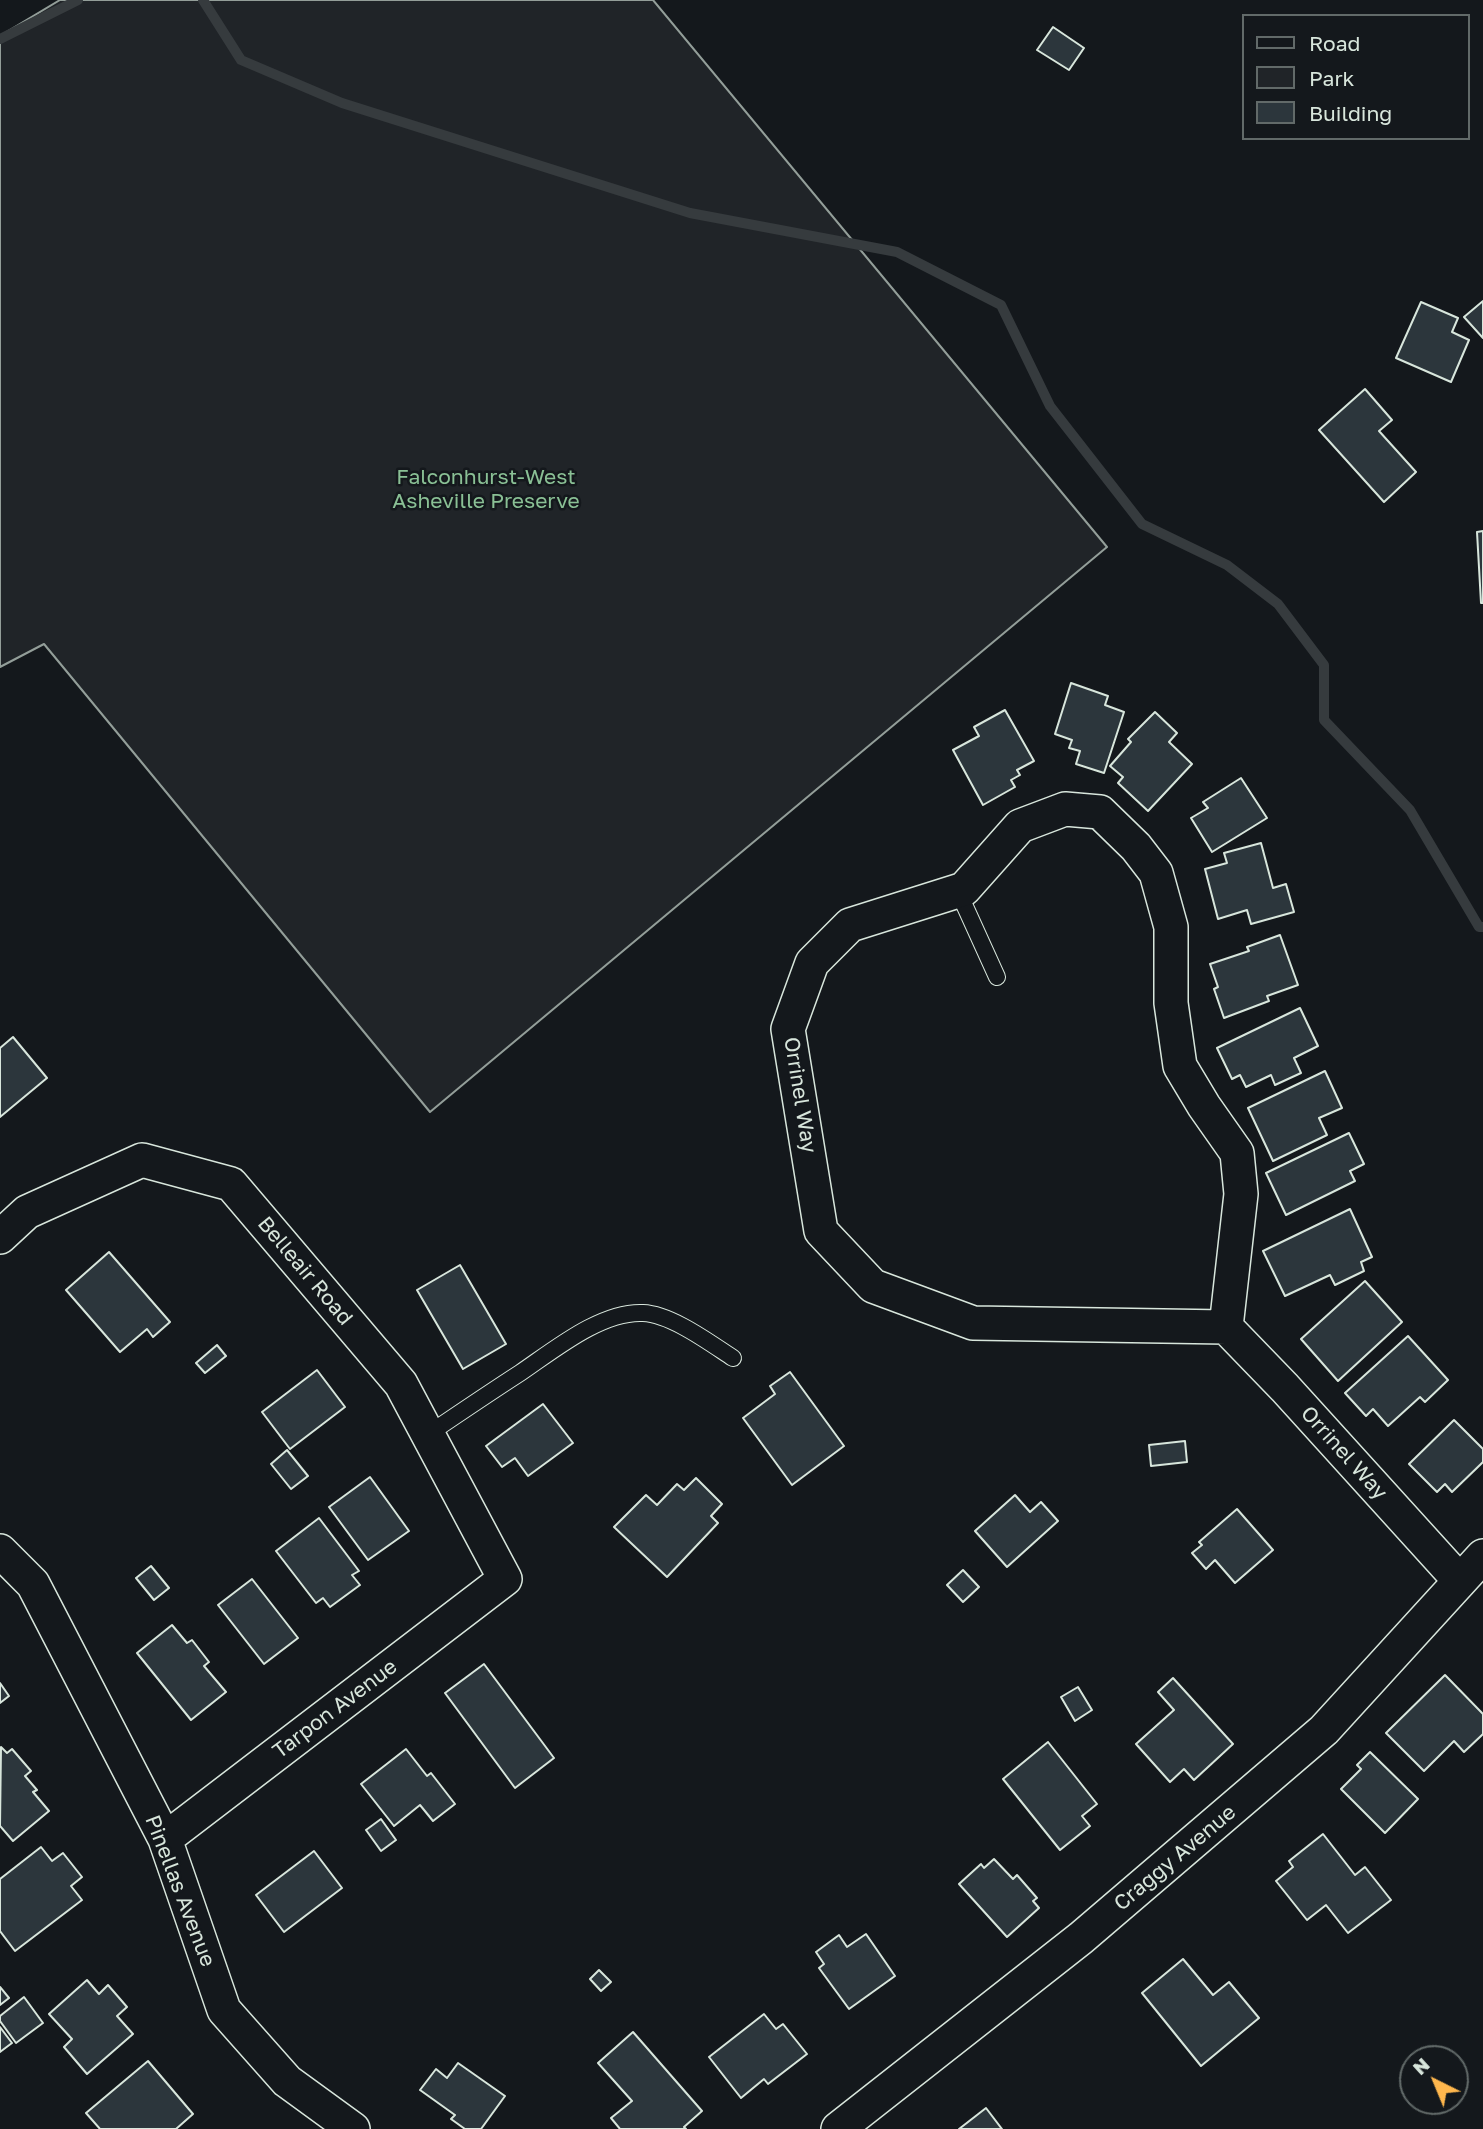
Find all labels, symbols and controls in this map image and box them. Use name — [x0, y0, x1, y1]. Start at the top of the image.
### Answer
legend — [1242, 14, 1469, 140]
text: Road — [1309, 30, 1360, 56]
text: Park — [1309, 65, 1354, 91]
text: Building — [1309, 100, 1392, 126]
park label: Falconhurst-West Asheville Preserve — [392, 464, 580, 514]
street label: Orrinel Way — [778, 1035, 822, 1155]
street label: Belleair Road — [252, 1212, 358, 1330]
street label: Orrinel Way — [1295, 1401, 1393, 1505]
street label: Tarpon Avenue — [268, 1654, 402, 1764]
street label: Craggy Avenue — [1109, 1800, 1241, 1916]
street label: Pinellas Avenue — [140, 1812, 220, 1970]
north arrow — [1399, 2045, 1469, 2115]
text: N — [1408, 2052, 1434, 2079]

